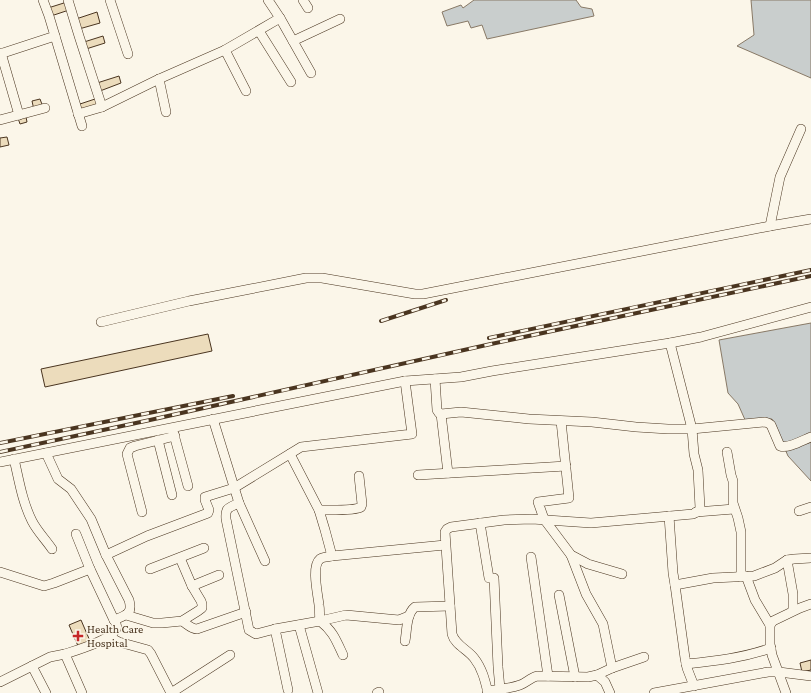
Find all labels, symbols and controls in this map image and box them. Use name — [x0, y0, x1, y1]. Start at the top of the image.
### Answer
place label: Health Care Hospital — [87, 622, 143, 650]
marker: Health Care Hospital — [72, 630, 84, 642]

